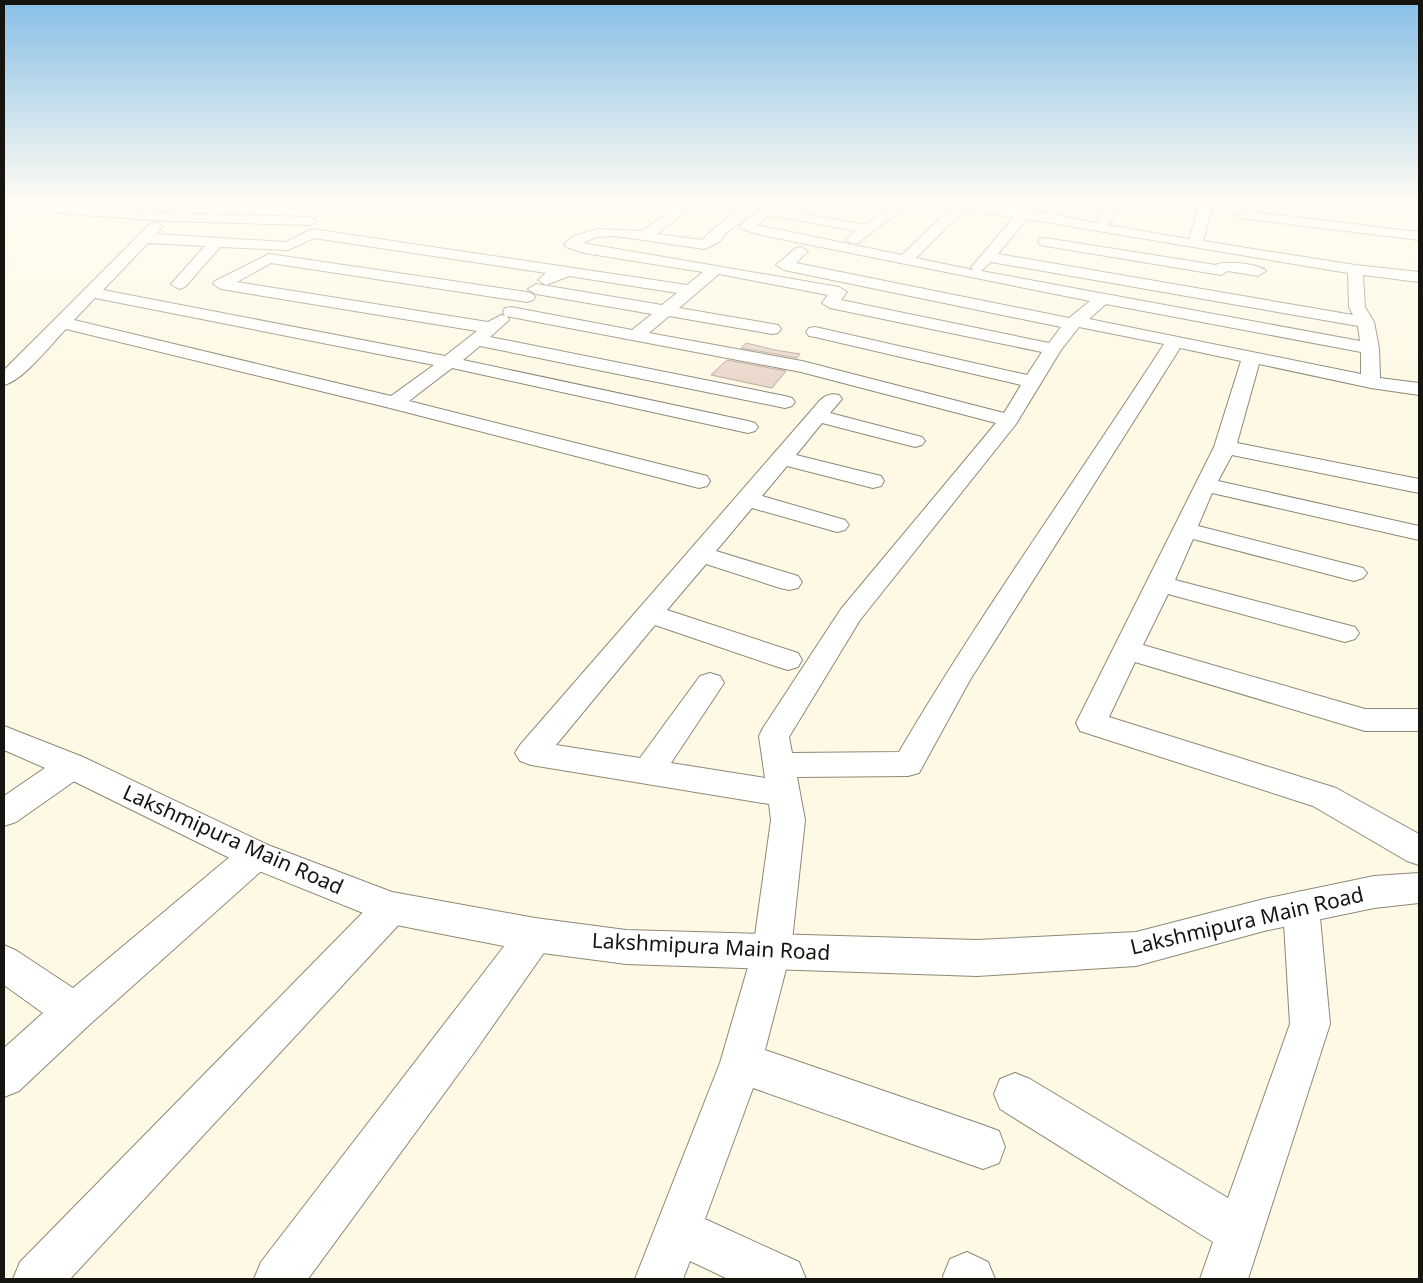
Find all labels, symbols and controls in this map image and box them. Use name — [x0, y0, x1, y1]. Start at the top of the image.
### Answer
street label: Lakshmipura Main Road — [119, 778, 348, 900]
street label: Lakshmipura Main Road — [1127, 880, 1366, 961]
street label: Lakshmipura Main Road — [591, 926, 831, 966]

